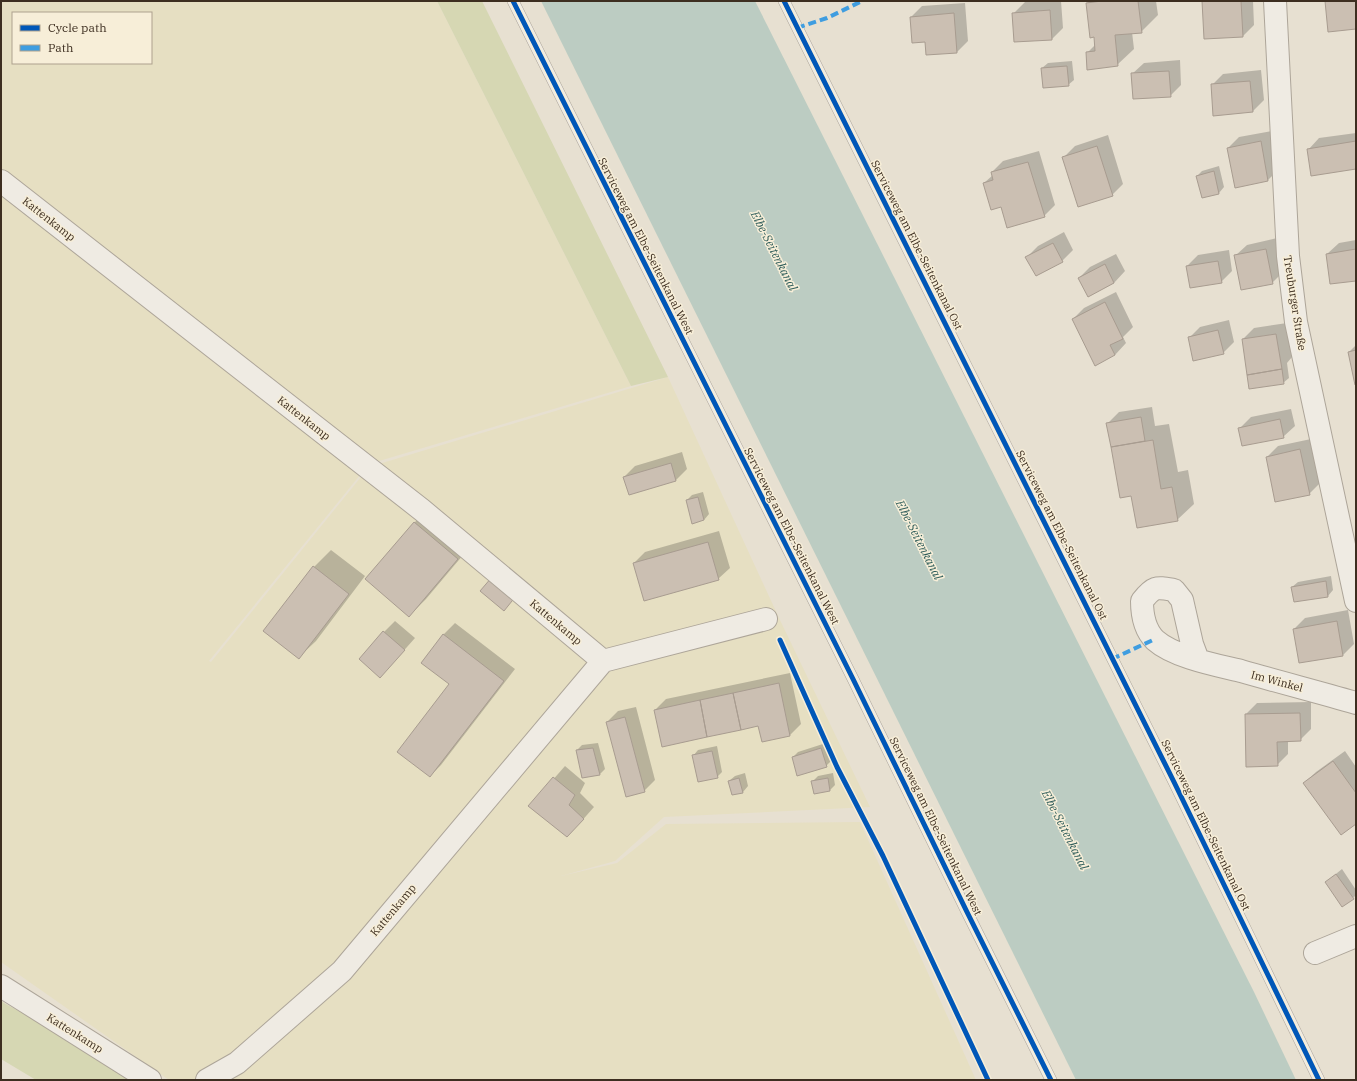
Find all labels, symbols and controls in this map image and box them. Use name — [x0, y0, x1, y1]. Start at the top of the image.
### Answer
legend — [12, 12, 152, 64]
text: Cycle path — [48, 20, 107, 35]
text: Path — [48, 40, 74, 55]
street label: Serviceweg am Elbe-Seitenkanal West — [595, 155, 697, 337]
street label: Serviceweg am Elbe-Seitenkanal Ost — [868, 158, 966, 332]
street label: Kattenkamp — [20, 194, 79, 244]
water label: Elbe-Seitenkanal — [747, 207, 801, 294]
street label: Treuburger Straße — [1281, 254, 1309, 352]
street label: Kattenkamp — [275, 393, 334, 443]
street label: Serviceweg am Elbe-Seitenkanal West — [741, 445, 843, 627]
street label: Serviceweg am Elbe-Seitenkanal Ost — [1013, 448, 1111, 622]
water label: Elbe-Seitenkanal — [892, 496, 946, 583]
street label: Kattenkamp — [527, 596, 585, 648]
street label: Im Winkel — [1249, 667, 1305, 695]
street label: Serviceweg am Elbe-Seitenkanal West — [887, 735, 985, 918]
street label: Serviceweg am Elbe-Seitenkanal Ost — [1158, 737, 1254, 913]
water label: Elbe-Seitenkanal — [1038, 786, 1092, 873]
street label: Kattenkamp — [367, 881, 419, 939]
street label: Kattenkamp — [44, 1010, 106, 1056]

